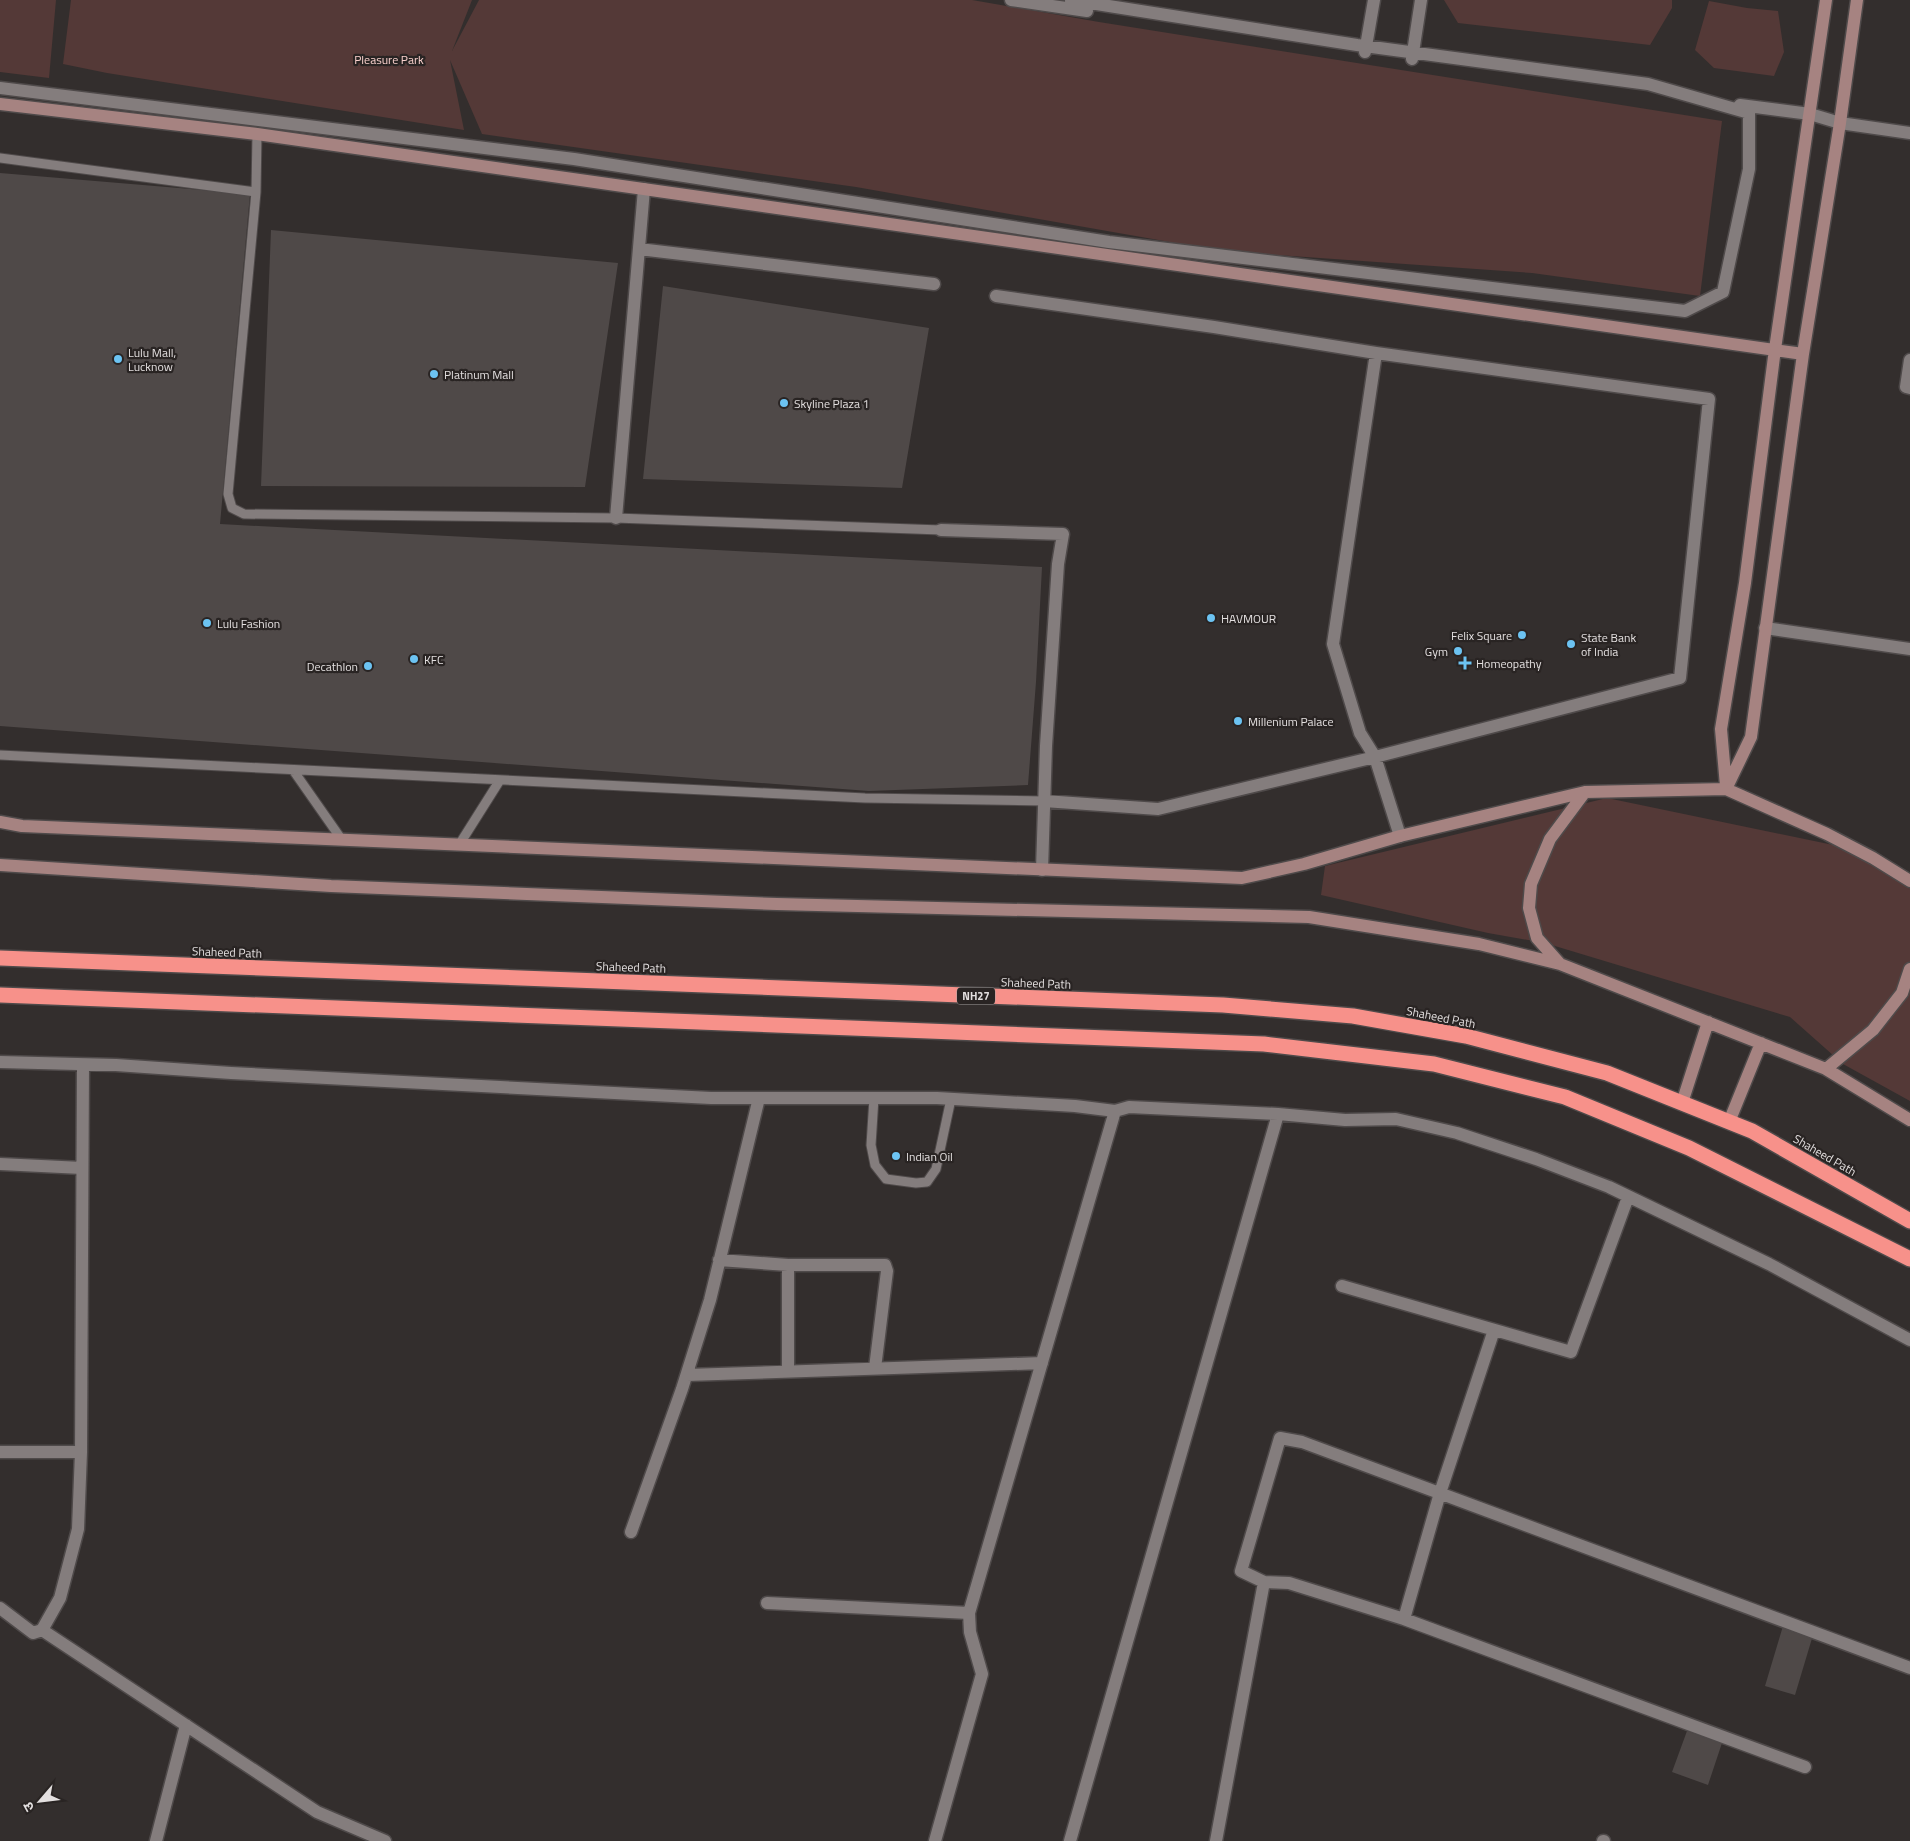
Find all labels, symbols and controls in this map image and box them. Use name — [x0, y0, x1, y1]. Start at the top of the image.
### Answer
park label: Pleasure Park — [354, 50, 424, 69]
place label: Lulu Mall, Lucknow — [128, 343, 176, 376]
marker: Lulu Mall, Lucknow — [112, 353, 124, 365]
place label: Platinum Mall — [444, 365, 514, 384]
marker: Platinum Mall — [428, 368, 440, 380]
place label: Skyline Plaza 1 — [794, 394, 869, 413]
marker: Skyline Plaza 1 — [778, 397, 790, 409]
place label: HAVMOUR — [1221, 609, 1276, 628]
marker: HAVMOUR — [1205, 612, 1217, 624]
place label: Lulu Fashion — [217, 614, 280, 633]
marker: Lulu Fashion — [201, 617, 213, 629]
place label: Felix Square — [1451, 626, 1512, 645]
place label: State Bank of India — [1581, 628, 1636, 661]
marker: Felix Square — [1516, 629, 1528, 641]
marker: State Bank of India — [1565, 638, 1577, 650]
place label: Gym — [1425, 642, 1448, 661]
marker: Gym — [1452, 645, 1464, 657]
place label: KFC — [424, 650, 444, 669]
marker: KFC — [408, 653, 420, 665]
place label: Homeopathy — [1476, 654, 1542, 673]
marker: Homeopathy — [1458, 656, 1472, 670]
place label: Decathlon — [307, 657, 358, 676]
marker: Decathlon — [362, 660, 374, 672]
place label: Millenium Palace — [1248, 712, 1334, 731]
marker: Millenium Palace — [1232, 715, 1244, 727]
street label: Shaheed Path — [192, 941, 262, 963]
street label: Shaheed Path — [596, 956, 666, 978]
street label: Shaheed Path — [1001, 972, 1071, 994]
road number: NH27 — [957, 988, 995, 1004]
street label: Shaheed Path — [1405, 1001, 1477, 1033]
street label: Shaheed Path — [1790, 1129, 1860, 1181]
place label: Indian Oil — [906, 1147, 953, 1166]
marker: Indian Oil — [890, 1150, 902, 1162]
north arrow — [15, 1776, 65, 1826]
text: उ — [17, 1798, 39, 1816]

